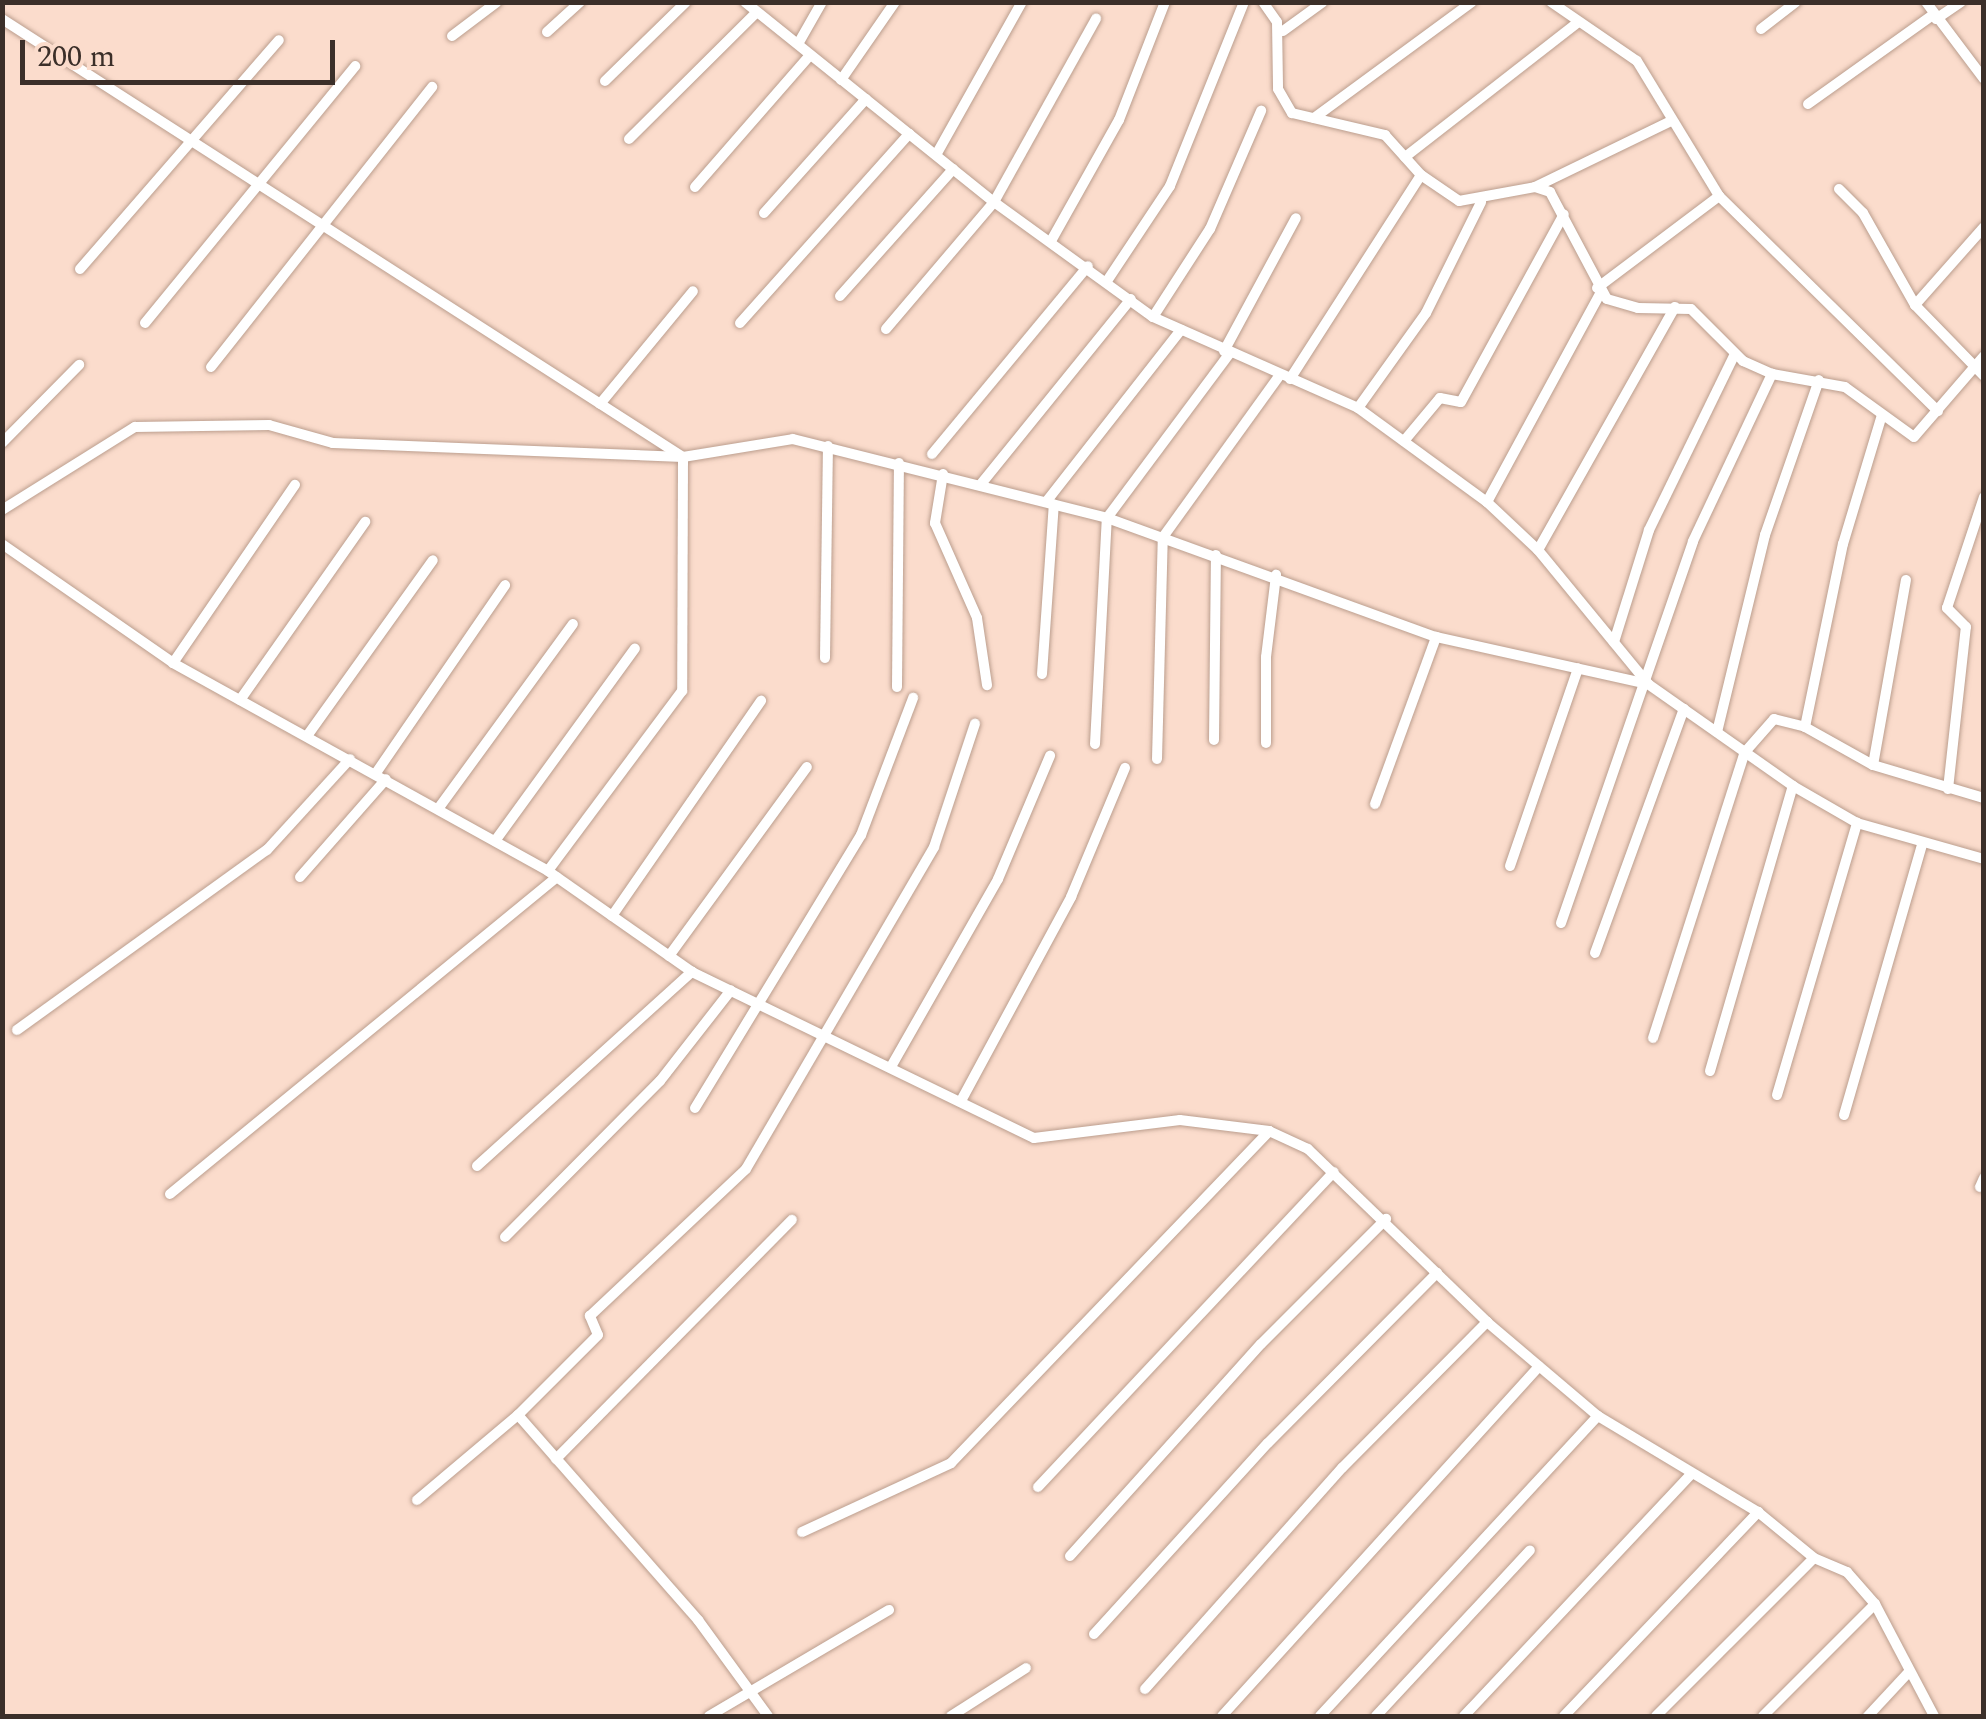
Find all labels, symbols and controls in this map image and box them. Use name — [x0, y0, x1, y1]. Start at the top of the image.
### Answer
scale bar — [25, 20, 340, 82]
text: 200 m — [37, 34, 115, 80]

